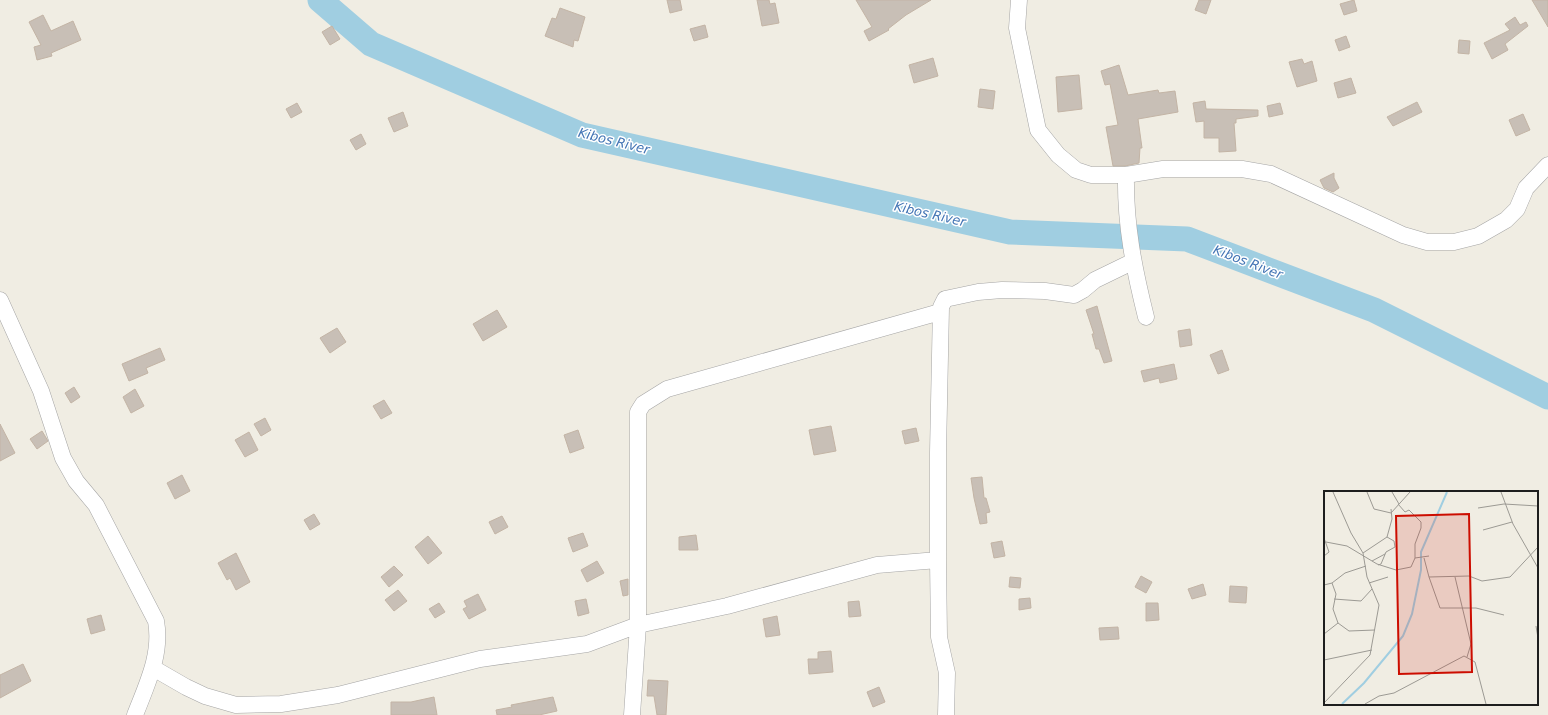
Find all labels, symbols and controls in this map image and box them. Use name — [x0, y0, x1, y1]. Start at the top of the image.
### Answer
water label: Kibos River — [577, 125, 653, 157]
water label: Kibos River — [893, 198, 969, 230]
water label: Kibos River — [1211, 242, 1286, 283]
inset map — [1324, 491, 1538, 705]

